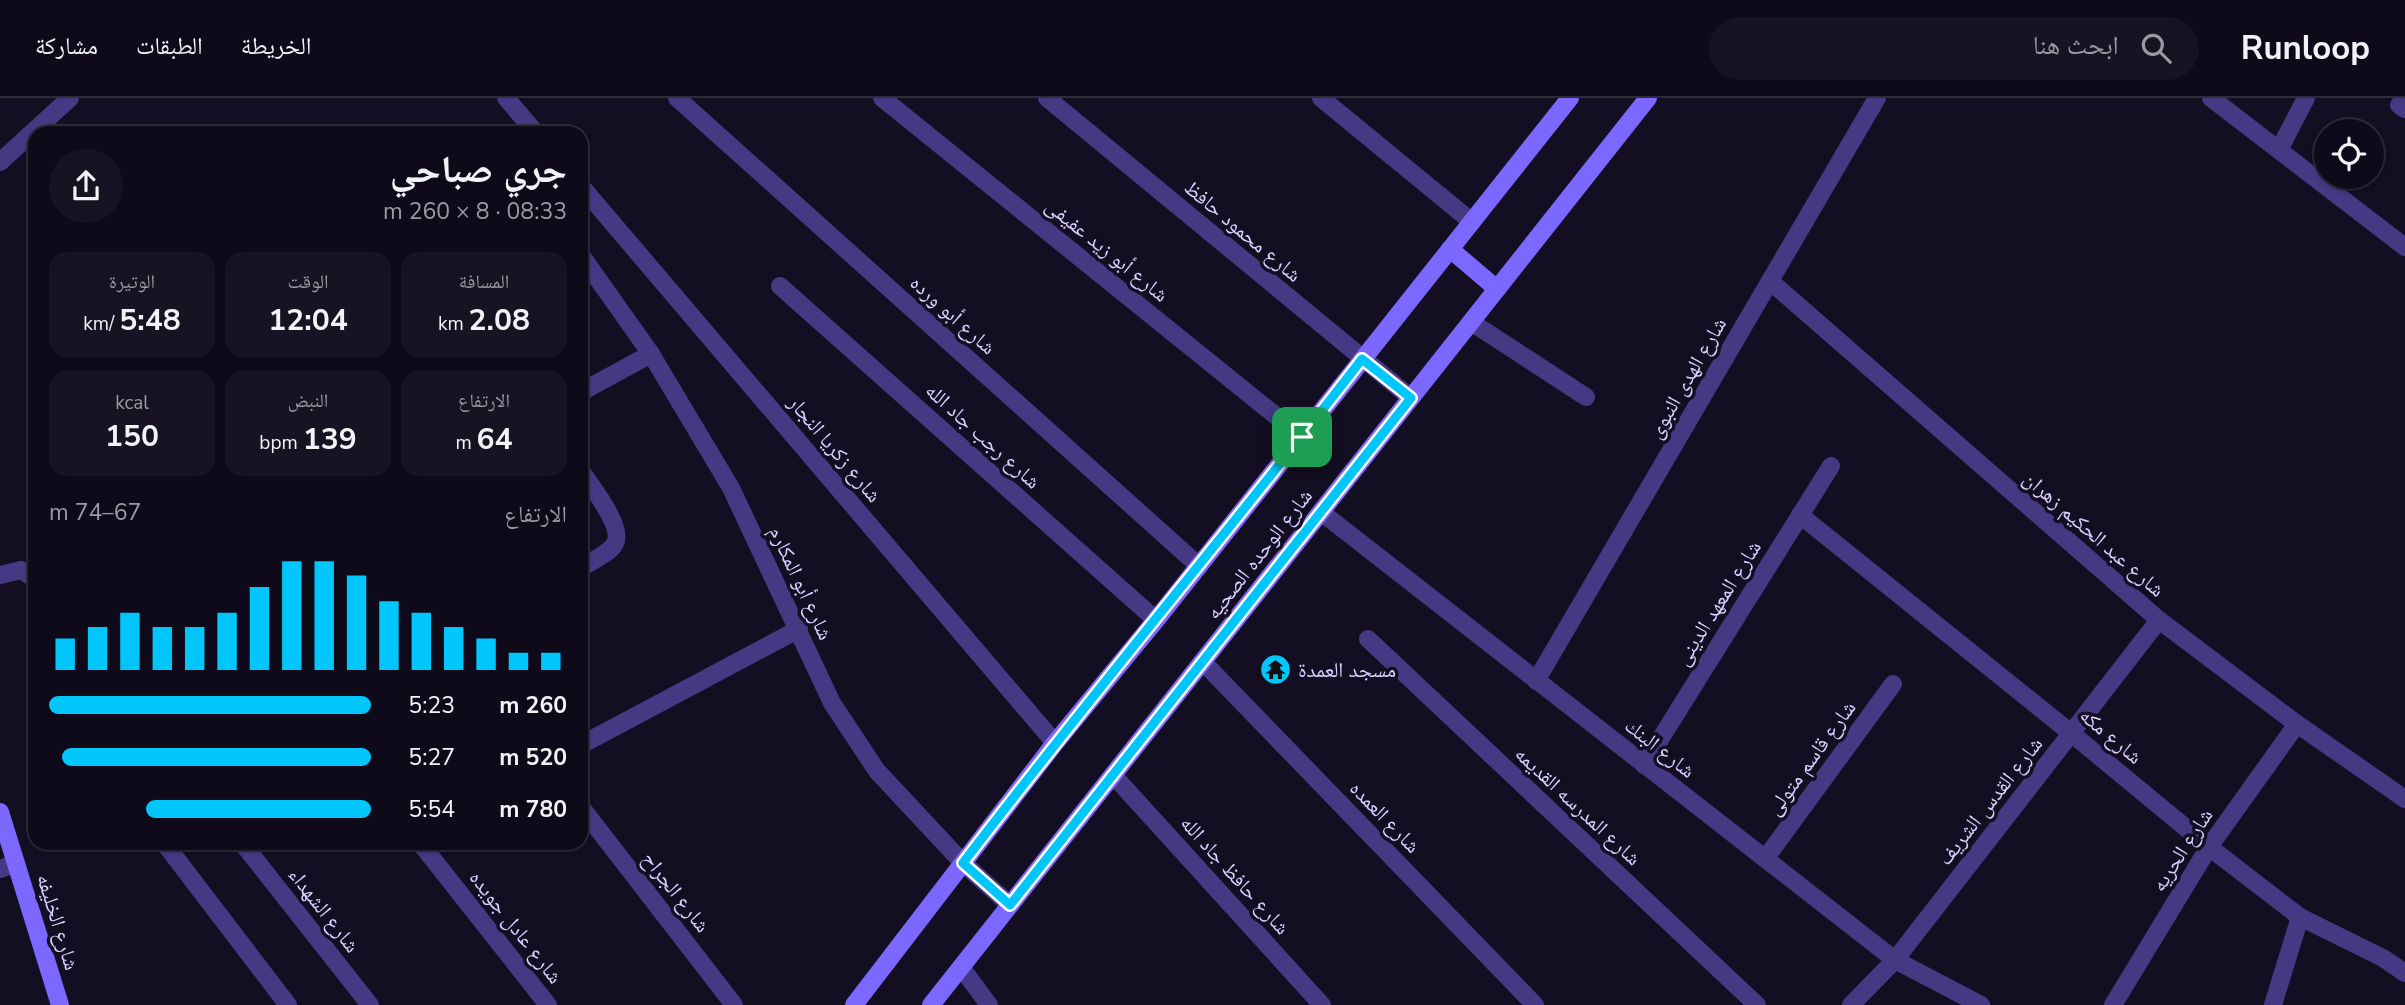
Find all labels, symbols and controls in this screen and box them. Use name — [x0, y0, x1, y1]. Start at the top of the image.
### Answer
search box — [1709, 17, 2199, 80]
text: Runloop — [2241, 26, 2370, 71]
text: ابحث هنا — [2033, 28, 2119, 63]
icon: search — [2137, 29, 2175, 67]
text: مشاركة — [35, 30, 98, 62]
text: الطبقات — [136, 30, 203, 62]
text: الخريطة — [241, 30, 311, 62]
map controls — [2314, 119, 2384, 189]
button: locate — [2314, 119, 2384, 189]
text: جري صباحي — [390, 144, 567, 195]
button: share — [49, 149, 123, 223]
street label: شارع محمود حافظ — [1178, 174, 1308, 288]
street label: شارع أبو زيد عفيفى — [1040, 192, 1174, 308]
text: 08:33 · 8 × 260 m — [383, 196, 567, 227]
text: الوتيرة — [109, 269, 155, 295]
text: الوقت — [288, 269, 328, 295]
text: المسافة — [459, 269, 509, 295]
street label: شارع أبو ورده — [904, 269, 1002, 361]
text: 5:48 — [119, 300, 181, 341]
text: 12:04 — [268, 300, 348, 341]
text: 2.08 — [469, 300, 530, 341]
text: /km — [83, 311, 119, 337]
text: km — [438, 311, 469, 337]
street label: شارع الهدى النبوى — [1641, 312, 1733, 444]
street label: شارع رجب جاد الله — [919, 377, 1047, 495]
text: النبض — [288, 388, 328, 414]
text: الارتفاع — [458, 388, 510, 414]
street label: شارع زكريا النجار — [781, 389, 888, 508]
text: kcal — [115, 390, 149, 416]
pin — [1272, 407, 1332, 467]
text: 150 — [105, 416, 159, 457]
icon: arrive — [1283, 418, 1321, 456]
text: 139 — [303, 419, 357, 460]
text: 64 — [477, 419, 513, 460]
text: bpm — [259, 430, 303, 456]
text: m — [455, 430, 477, 456]
street label: شارع عبد الحكيم زهران — [2017, 465, 2171, 603]
street label: شارع الوحده الصحيه — [1199, 483, 1319, 625]
text: 67–74 m — [49, 497, 141, 528]
text: الارتفاع — [504, 499, 567, 530]
street label: شارع أبو المكارم — [762, 521, 840, 645]
street label: شارع المعهد الدينى — [1668, 535, 1768, 671]
temple icon: مسجد العمدة — [1258, 653, 1292, 687]
place label: مسجد العمدة — [1298, 656, 1396, 684]
text: 5:23 — [408, 690, 455, 721]
text: 260 m — [499, 690, 567, 721]
street label: شارع قاسم متولى — [1760, 695, 1862, 821]
street label: شارع مكه — [2074, 701, 2148, 771]
street label: شارع البنك — [1619, 712, 1701, 784]
street label: شارع القدس الشريف — [1931, 731, 2049, 871]
street label: شارع المدرسه القديمه — [1509, 740, 1647, 872]
text: 5:27 — [408, 742, 455, 773]
text: 520 m — [499, 742, 567, 773]
street label: شارع العمده — [1343, 775, 1427, 859]
text: 5:54 — [408, 794, 455, 825]
text: 780 m — [499, 794, 567, 825]
street label: شارع الحريه — [2145, 803, 2219, 897]
street label: شارع حافظ جاد الله — [1174, 809, 1296, 941]
street label: شارع الجراح — [636, 846, 716, 938]
street label: شارع الشهداء — [282, 862, 366, 958]
street label: شارع عادل جويده — [463, 865, 569, 989]
street label: شارع الخليفه — [30, 871, 86, 973]

